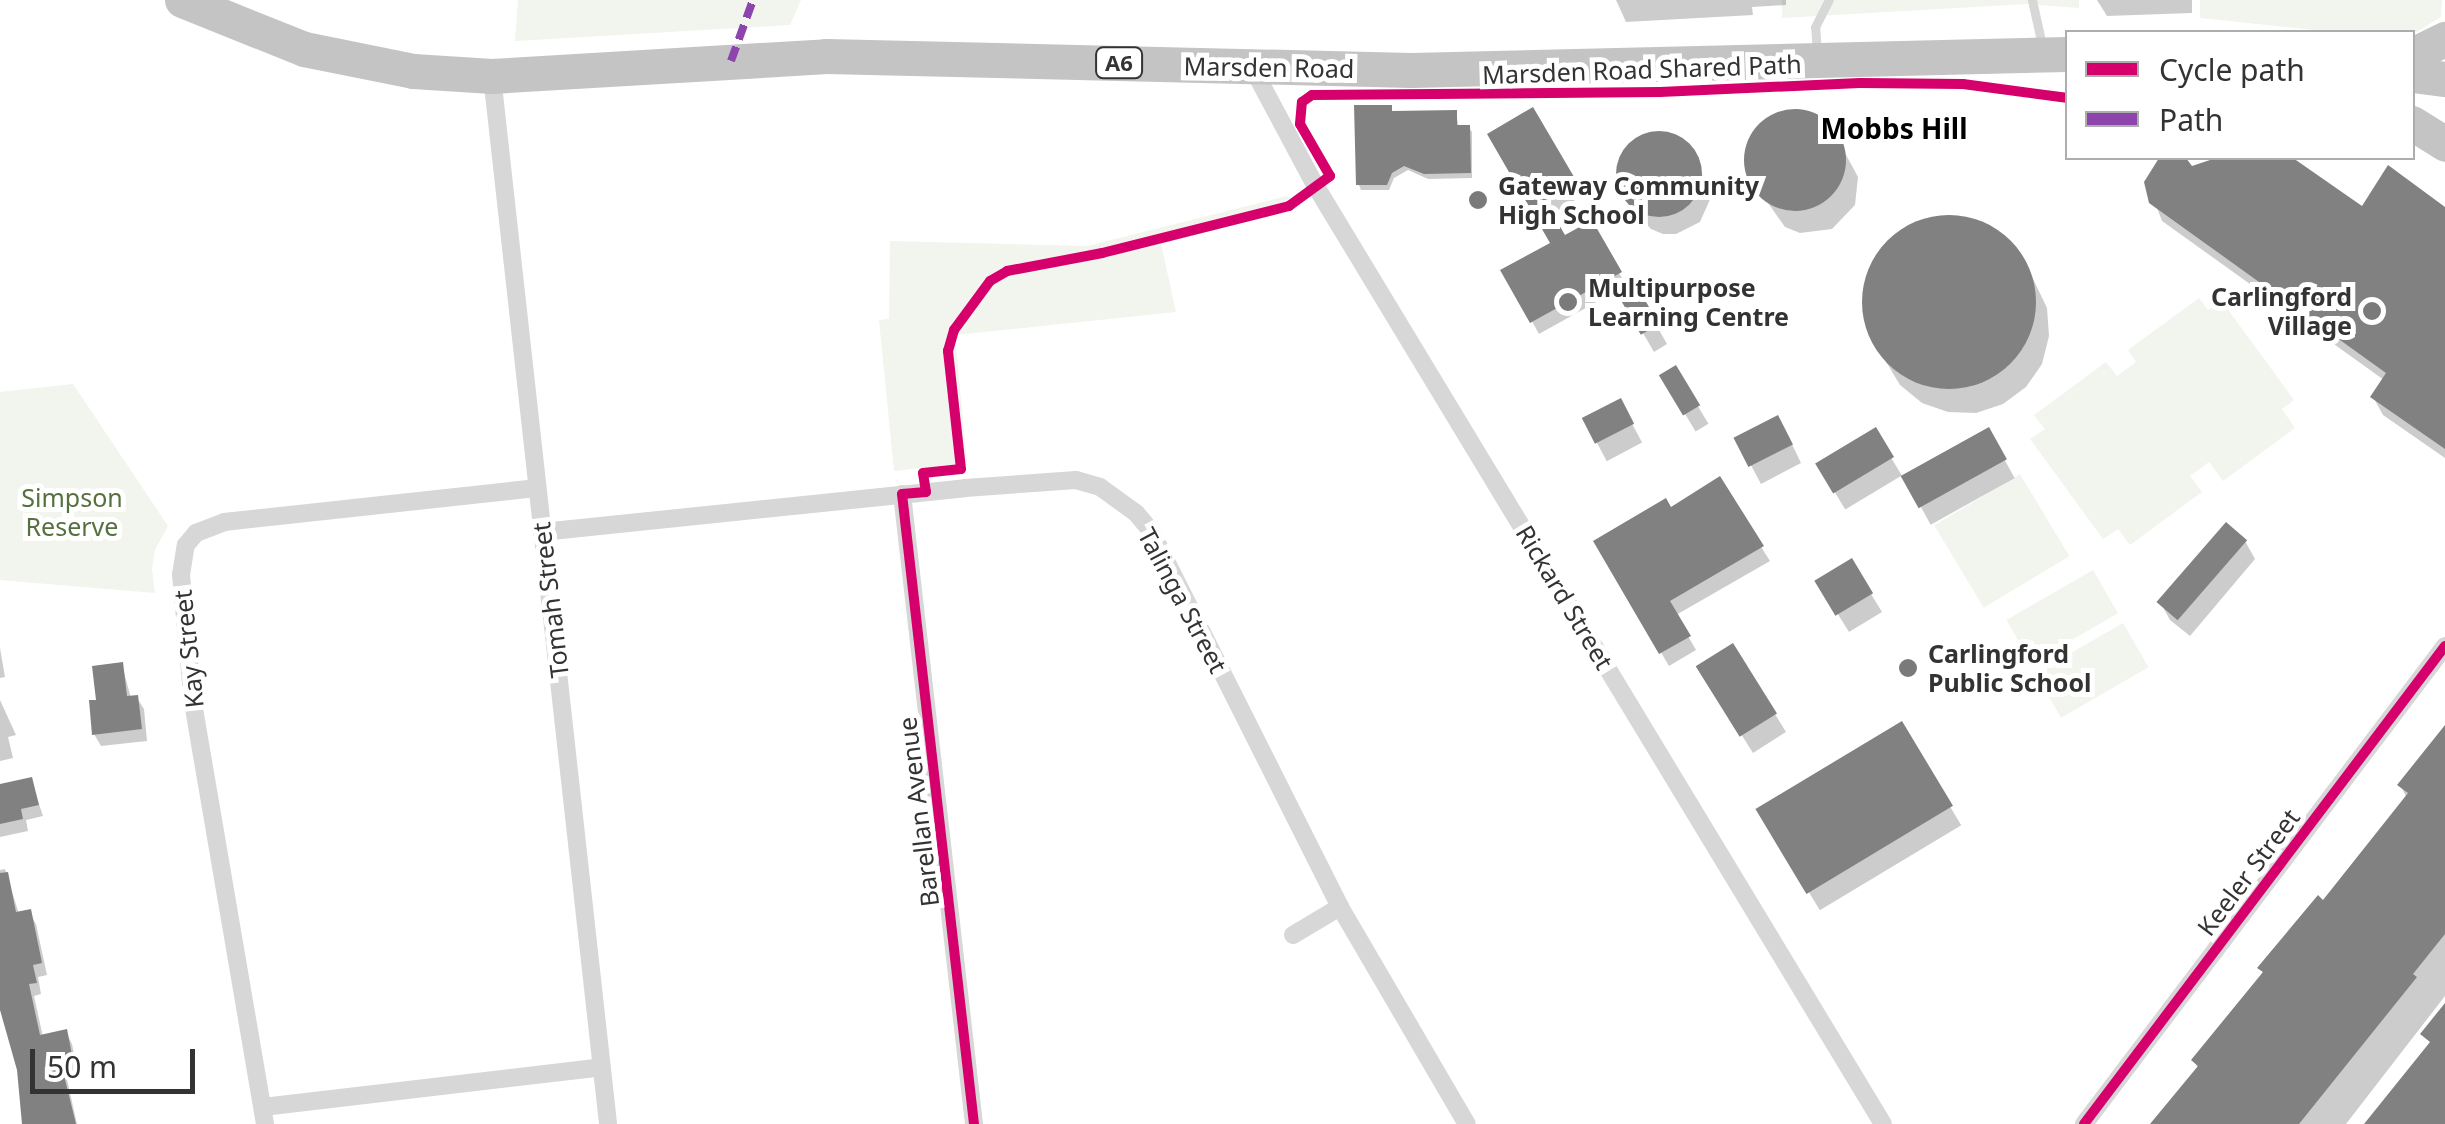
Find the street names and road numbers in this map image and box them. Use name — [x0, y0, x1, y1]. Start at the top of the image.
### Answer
road number: A6 — [1094, 46, 1144, 80]
street label: Marsden Road Shared Path — [1482, 48, 1802, 90]
street label: Marsden Road — [1184, 51, 1354, 83]
street label: Rickard Street — [1510, 519, 1620, 675]
street label: Tomah Street — [526, 521, 574, 679]
street label: Talinga Street — [1132, 522, 1234, 678]
street label: Kay Street — [167, 588, 209, 710]
street label: Barellan Avenue — [891, 715, 945, 909]
street label: Keeler Street — [2191, 803, 2305, 941]

